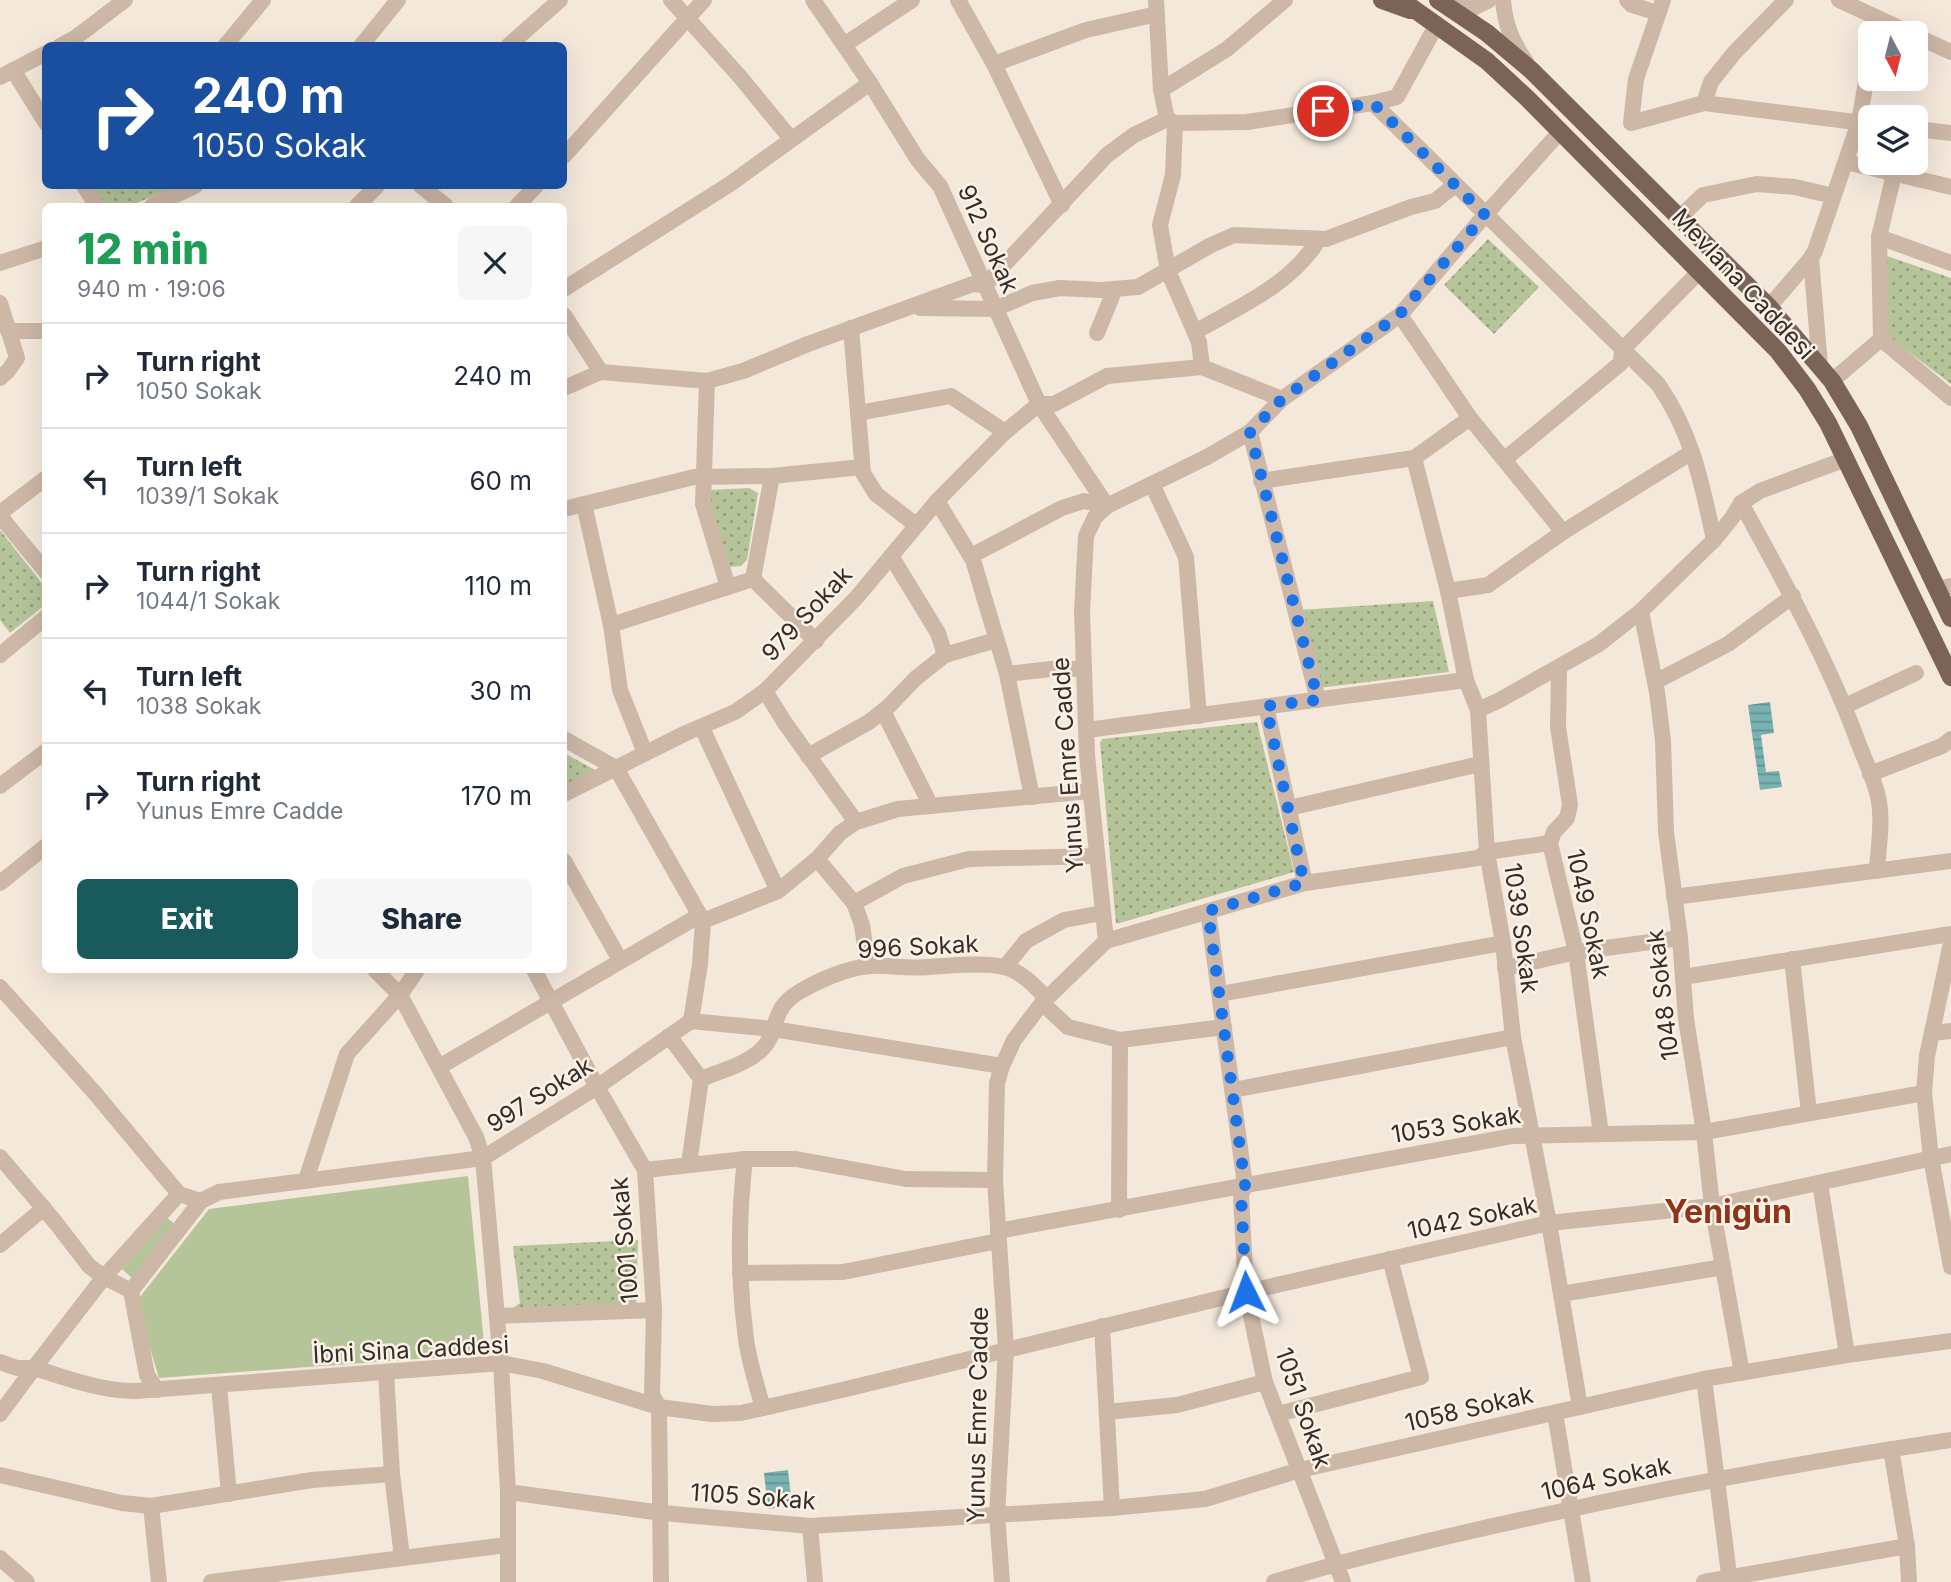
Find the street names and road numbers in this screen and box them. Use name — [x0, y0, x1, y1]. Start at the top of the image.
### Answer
street label: 912 Sokak — [952, 180, 1025, 298]
street label: Mevlana Caddesi — [1666, 202, 1821, 365]
street label: 979 Sokak — [755, 560, 858, 667]
street label: Yunus Emre Cadde — [1045, 656, 1090, 874]
street label: 1049 Sokak — [1561, 846, 1616, 981]
street label: 1039 Sokak — [1498, 861, 1545, 995]
street label: 1048 Sokak — [1640, 928, 1685, 1062]
street label: 996 Sokak — [857, 929, 979, 964]
street label: 997 Sokak — [481, 1051, 598, 1138]
street label: 1053 Sokak — [1389, 1100, 1523, 1149]
street label: 1001 Sokak — [605, 1176, 644, 1304]
street label: 1042 Sokak — [1405, 1190, 1539, 1245]
street label: Yunus Emre Cadde — [961, 1306, 994, 1524]
street label: İbni Sina Caddesi — [312, 1330, 510, 1369]
street label: 1051 Sokak — [1269, 1344, 1338, 1472]
street label: 1058 Sokak — [1402, 1380, 1536, 1437]
street label: 1064 Sokak — [1538, 1451, 1673, 1506]
street label: 1105 Sokak — [689, 1478, 817, 1515]

